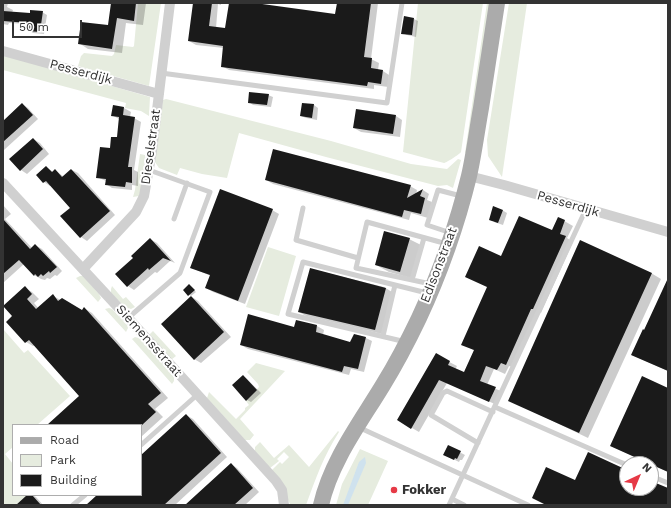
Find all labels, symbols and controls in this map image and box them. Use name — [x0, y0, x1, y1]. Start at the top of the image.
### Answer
scale bar — [14, 12, 84, 38]
text: 50 m — [19, 20, 49, 34]
street label: Pesserdijk — [48, 56, 114, 88]
street label: Dieselstraat — [138, 108, 164, 186]
street label: Pesserdijk — [535, 188, 601, 220]
street label: Edisonstraat — [417, 225, 461, 305]
street label: Siemensstraat — [113, 302, 185, 380]
legend — [12, 424, 142, 496]
text: Road — [50, 433, 79, 447]
text: Park — [50, 453, 76, 467]
north arrow — [619, 456, 659, 496]
text: N — [640, 460, 654, 475]
text: Building — [50, 473, 97, 487]
place label: Fokker — [402, 482, 446, 498]
marker: Fokker — [389, 485, 399, 495]

